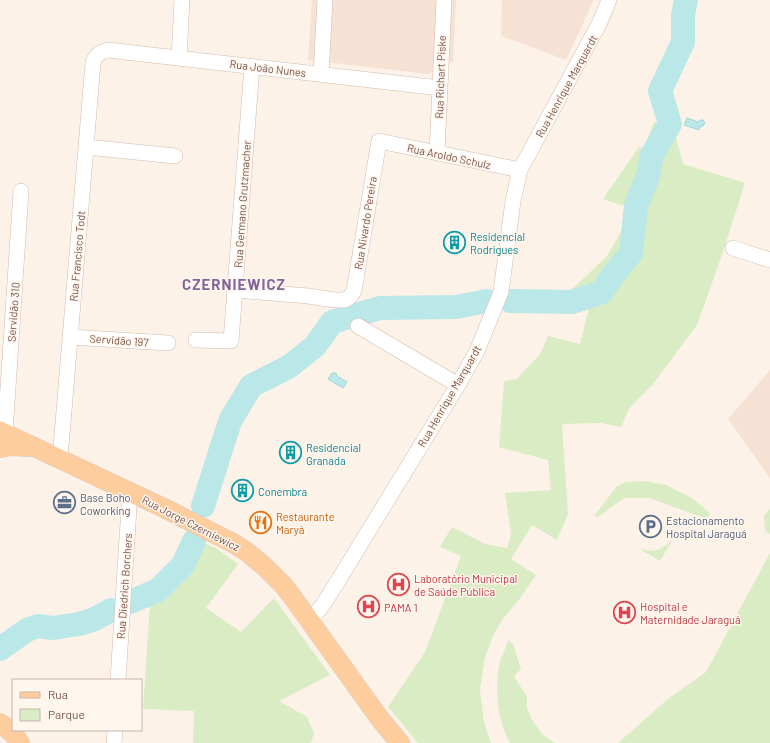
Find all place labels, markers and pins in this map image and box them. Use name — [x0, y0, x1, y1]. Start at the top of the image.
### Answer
building icon: Residencial Rodrigues — [442, 229, 468, 255]
place label: Residencial Rodrigues — [470, 230, 525, 256]
building icon: Residencial Granada — [278, 440, 304, 466]
place label: Residencial Granada — [306, 441, 361, 467]
building icon: Conembra — [230, 478, 256, 504]
place label: Conembra — [258, 485, 307, 498]
office icon: Base Boho Coworking — [52, 490, 78, 516]
place label: Base Boho Coworking — [80, 491, 131, 517]
restaurant icon: Restaurante Maryá — [248, 509, 274, 535]
place label: Restaurante Maryá — [276, 510, 335, 536]
parking icon: Estacionamento Hospital Jaraguá — [637, 513, 663, 539]
place label: Estacionamento Hospital Jaraguá — [666, 514, 747, 540]
hospital icon: Laboratório Municipal de Saúde Pública — [385, 571, 411, 597]
place label: Laboratório Municipal de Saúde Pública — [414, 572, 517, 598]
hospital icon: PAMA 1 — [355, 594, 381, 620]
hospital icon: Hospital e Maternidade Jaraguá — [611, 599, 637, 625]
place label: Hospital e Maternidade Jaraguá — [640, 600, 741, 626]
place label: PAMA 1 — [384, 601, 418, 614]

